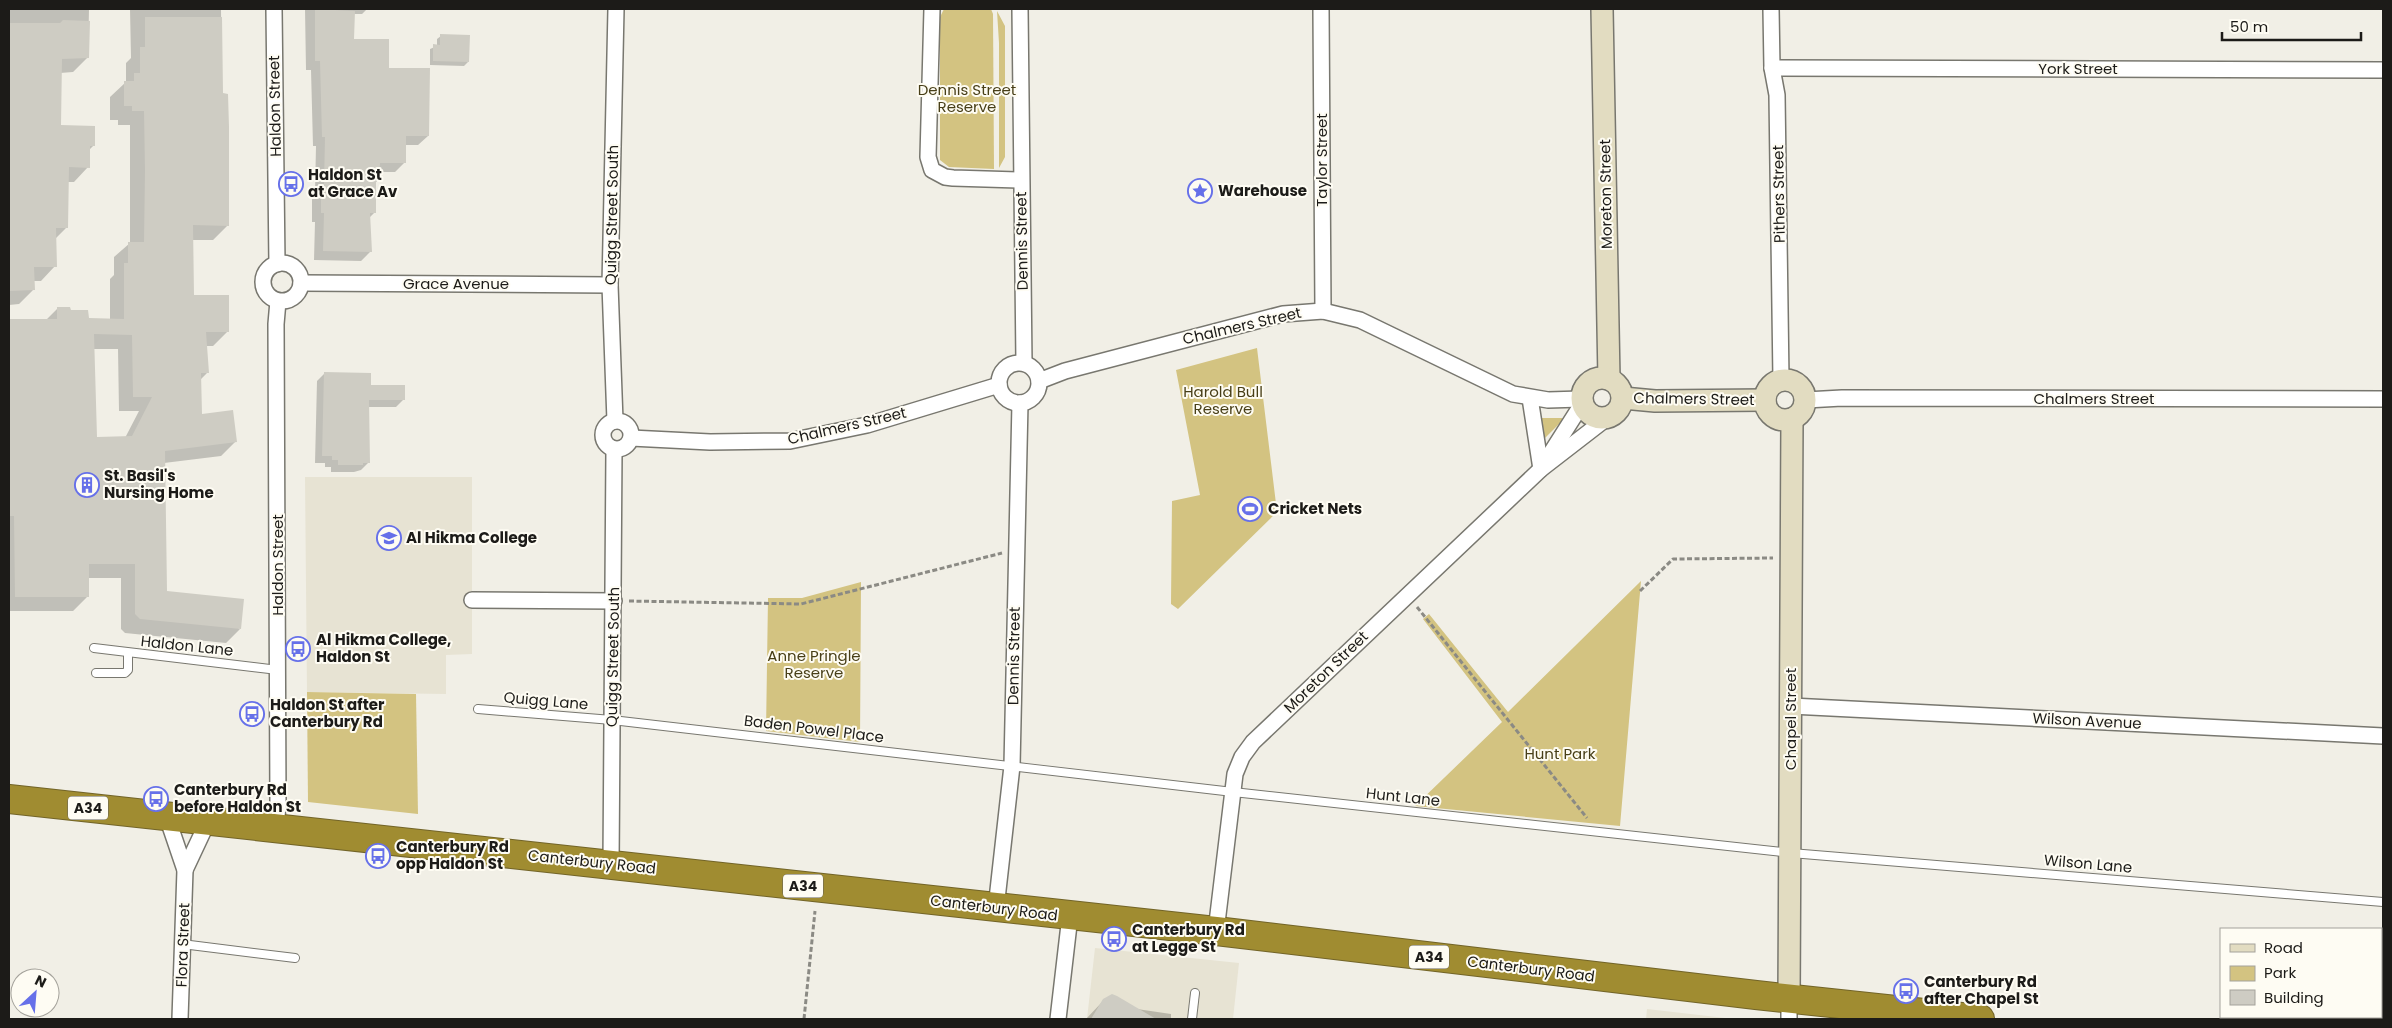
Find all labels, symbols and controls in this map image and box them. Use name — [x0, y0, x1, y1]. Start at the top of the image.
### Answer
scale bar — [2222, 10, 2361, 42]
text: 50 m — [2230, 16, 2268, 37]
street label: Haldon Street — [263, 55, 286, 157]
street label: York Street — [2038, 58, 2118, 79]
park label: Dennis Street Reserve — [918, 79, 1016, 117]
street label: Taylor Street — [1311, 113, 1332, 207]
street label: Moreton Street — [1594, 139, 1617, 249]
street label: Quigg Street South — [600, 145, 623, 285]
street label: Pithers Street — [1767, 145, 1790, 243]
place label: Haldon St at Grace Av — [308, 164, 398, 202]
bus stop icon: Haldon St at Grace Av — [278, 171, 304, 197]
place icon: Warehouse — [1187, 178, 1213, 204]
place label: Warehouse — [1218, 180, 1307, 201]
street label: Dennis Street — [1010, 192, 1033, 290]
street label: Grace Avenue — [403, 273, 509, 294]
street label: Chalmers Street — [1181, 302, 1303, 349]
park label: Harold Bull Reserve — [1183, 381, 1263, 419]
street label: Chalmers Street — [1633, 387, 1755, 410]
street label: Chalmers Street — [2033, 388, 2155, 409]
street label: Chalmers Street — [786, 402, 908, 449]
place label: St. Basil's Nursing Home — [104, 465, 214, 503]
building icon: St. Basil's Nursing Home — [74, 472, 100, 498]
sports icon: Cricket Nets — [1237, 496, 1263, 522]
place label: Cricket Nets — [1268, 498, 1362, 519]
street label: Haldon Street — [267, 514, 288, 616]
school or university icon: Al Hikma College — [376, 525, 402, 551]
place label: Al Hikma College — [406, 527, 537, 548]
street label: Quigg Street South — [601, 587, 624, 727]
street label: Dennis Street — [1002, 607, 1025, 705]
street label: Moreton Street — [1279, 626, 1373, 717]
place label: Al Hikma College, Haldon St — [316, 629, 451, 667]
street label: Haldon Lane — [140, 630, 234, 661]
bus stop icon: Al Hikma College, Haldon St — [285, 636, 311, 662]
park label: Anne Pringle Reserve — [767, 645, 861, 683]
street label: Chapel Street — [1780, 668, 1801, 770]
street label: Quigg Lane — [503, 686, 589, 715]
place label: Haldon St after Canterbury Rd — [270, 694, 385, 732]
bus stop icon: Haldon St after Canterbury Rd — [239, 701, 265, 727]
street label: Wilson Avenue — [2032, 707, 2142, 734]
street label: Baden Powel Place — [743, 709, 885, 748]
park label: Hunt Park — [1524, 743, 1596, 764]
place label: Canterbury Rd before Haldon St — [174, 779, 301, 817]
street label: Hunt Lane — [1365, 782, 1441, 811]
bus stop icon: Canterbury Rd before Haldon St — [143, 786, 169, 812]
road number: A34 — [68, 796, 108, 820]
place label: Canterbury Rd opp Haldon St — [396, 836, 509, 874]
bus stop icon: Canterbury Rd opp Haldon St — [365, 843, 391, 869]
street label: Canterbury Road — [527, 844, 657, 879]
street label: Wilson Lane — [2043, 849, 2133, 878]
road number: A34 — [783, 874, 823, 898]
street label: Canterbury Road — [929, 889, 1059, 926]
street label: Flora Street — [171, 902, 194, 988]
place label: Canterbury Rd at Legge St — [1132, 919, 1245, 957]
bus stop icon: Canterbury Rd at Legge St — [1101, 926, 1127, 952]
legend — [2220, 928, 2382, 1018]
text: Road — [2264, 937, 2303, 958]
road number: A34 — [1409, 946, 1449, 969]
street label: Canterbury Road — [1466, 950, 1596, 987]
text: Park — [2264, 962, 2296, 983]
north arrow — [10, 968, 60, 1018]
text: N — [32, 970, 50, 993]
place label: Canterbury Rd after Chapel St — [1924, 971, 2039, 1009]
bus stop icon: Canterbury Rd after Chapel St — [1893, 978, 1919, 1004]
text: Building — [2264, 987, 2324, 1008]

